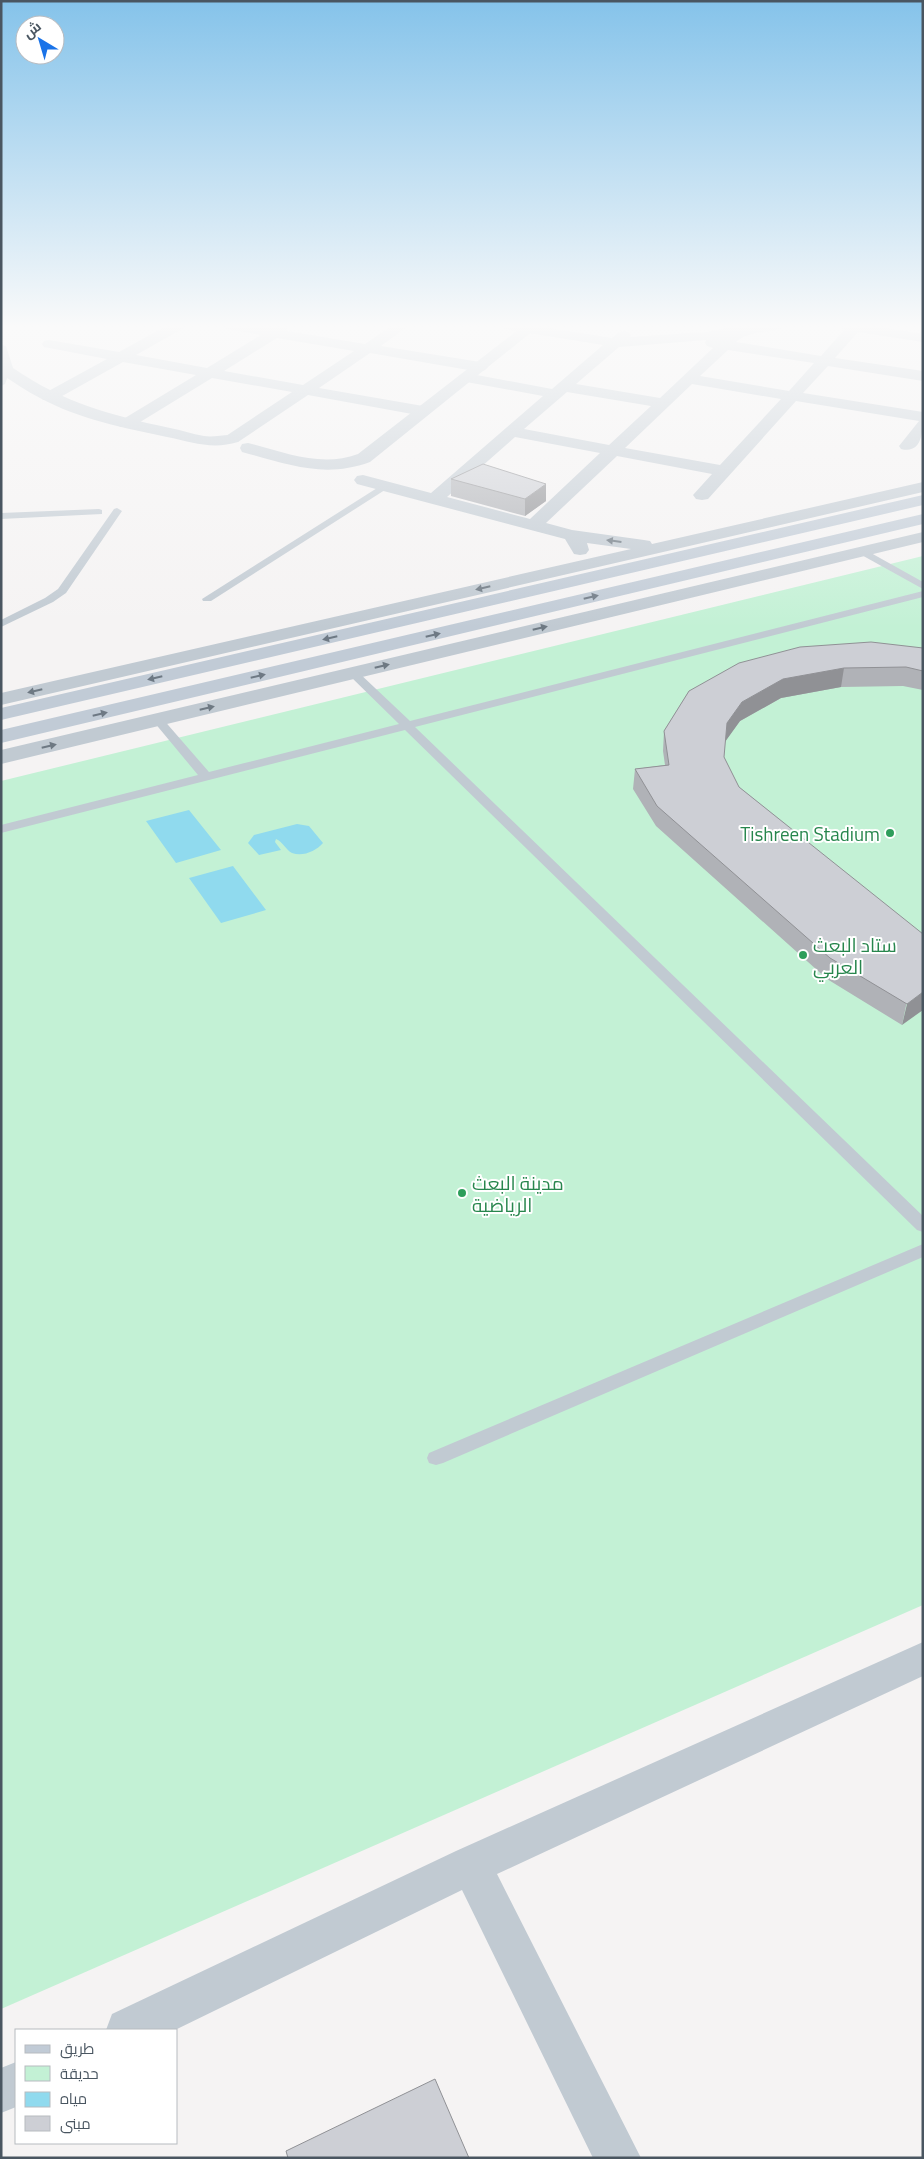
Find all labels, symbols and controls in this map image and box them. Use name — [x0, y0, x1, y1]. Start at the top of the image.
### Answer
north arrow — [15, 15, 65, 65]
text: ش — [18, 16, 45, 43]
one-way arrow — [606, 537, 622, 545]
one-way arrow — [475, 584, 490, 592]
one-way arrow — [584, 593, 599, 601]
one-way arrow — [532, 624, 547, 632]
one-way arrow — [426, 631, 441, 639]
one-way arrow — [322, 634, 337, 642]
one-way arrow — [374, 662, 389, 670]
one-way arrow — [250, 672, 265, 680]
one-way arrow — [147, 674, 162, 682]
one-way arrow — [27, 687, 42, 695]
one-way arrow — [199, 704, 214, 712]
one-way arrow — [92, 710, 107, 718]
one-way arrow — [41, 742, 56, 750]
place label: Tishreen Stadium — [740, 819, 880, 848]
marker: Tishreen Stadium — [884, 827, 896, 839]
place label: ستاد البعث العربي — [813, 930, 897, 982]
marker: ستاد البعث العربي — [797, 949, 809, 961]
place label: مدينة البعث الرياضية — [472, 1168, 564, 1219]
marker: مدينة البعث الرياضية — [456, 1187, 468, 1199]
legend — [15, 2029, 178, 2144]
text: طريق — [60, 2037, 94, 2060]
text: حديقة — [60, 2062, 99, 2085]
text: مياه — [60, 2087, 87, 2110]
text: مبنى — [60, 2112, 91, 2135]

